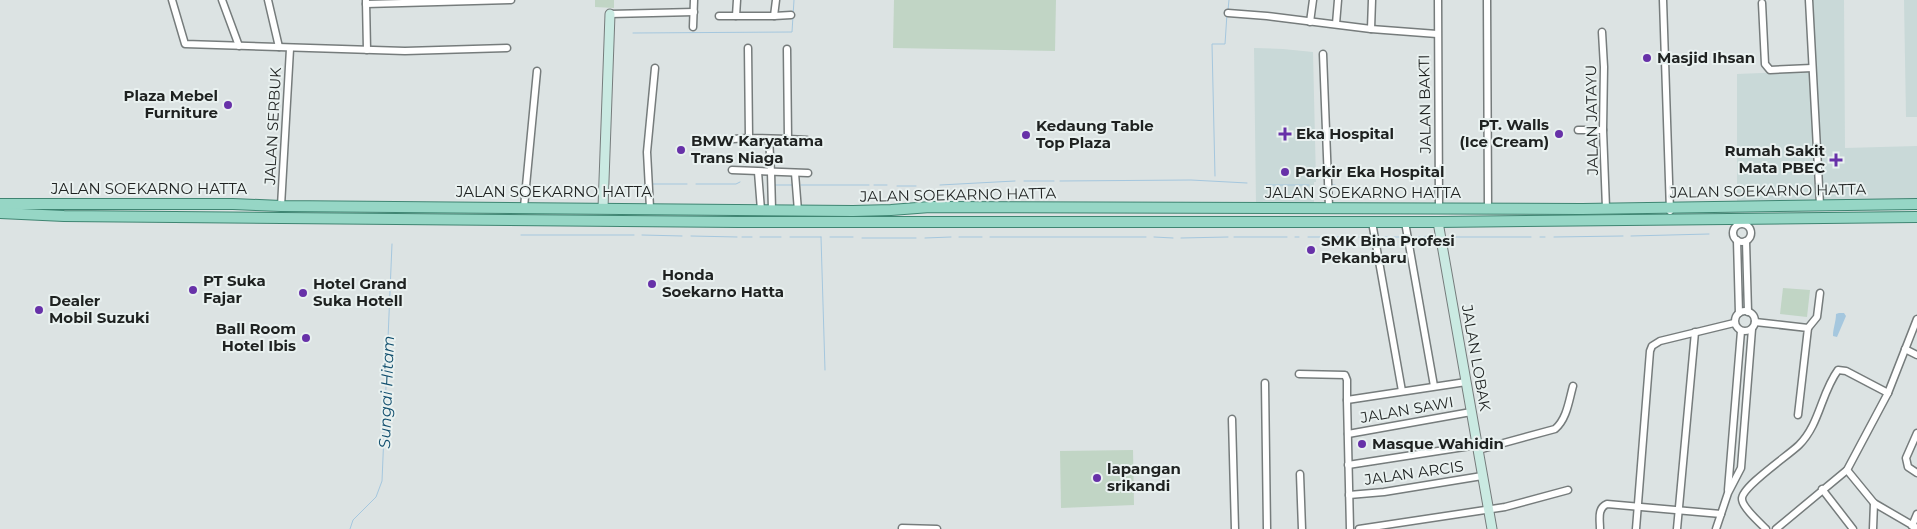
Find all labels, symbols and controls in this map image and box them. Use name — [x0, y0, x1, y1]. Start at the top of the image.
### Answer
place label: Masjid Ihsan — [1657, 48, 1755, 67]
marker: Masjid Ihsan — [1641, 52, 1653, 64]
street label: JALAN BAKTI — [1414, 54, 1435, 155]
street label: JALAN JATAYU — [1581, 65, 1602, 177]
street label: JALAN SERBUK — [260, 66, 285, 186]
place label: Plaza Mebel Furniture — [123, 86, 218, 122]
marker: Plaza Mebel Furniture — [222, 99, 234, 111]
place label: PT. Walls (Ice Cream) — [1459, 115, 1549, 151]
place label: Kedaung Table Top Plaza — [1036, 116, 1154, 152]
place label: Eka Hospital — [1296, 124, 1394, 143]
marker: Eka Hospital — [1278, 127, 1292, 141]
marker: PT. Walls (Ice Cream) — [1553, 128, 1565, 140]
marker: Kedaung Table Top Plaza — [1020, 129, 1032, 141]
place label: BMW Karyatama Trans Niaga — [691, 131, 823, 167]
place label: Rumah Sakit Mata PBEC — [1724, 141, 1825, 177]
marker: BMW Karyatama Trans Niaga — [675, 144, 687, 156]
marker: Rumah Sakit Mata PBEC — [1829, 153, 1843, 167]
place label: Parkir Eka Hospital — [1295, 162, 1445, 181]
marker: Parkir Eka Hospital — [1279, 166, 1291, 178]
street label: JALAN SOEKARNO HATTA — [50, 179, 247, 198]
street label: JALAN SOEKARNO HATTA — [1669, 179, 1866, 202]
street label: JALAN SOEKARNO HATTA — [455, 182, 652, 201]
street label: JALAN SOEKARNO HATTA — [859, 183, 1056, 206]
street label: JALAN SOEKARNO HATTA — [1264, 183, 1461, 202]
place label: SMK Bina Profesi Pekanbaru — [1321, 231, 1455, 267]
marker: SMK Bina Profesi Pekanbaru — [1305, 244, 1317, 256]
place label: Honda Soekarno Hatta — [662, 265, 784, 301]
place label: PT Suka Fajar — [203, 271, 266, 307]
place label: Hotel Grand Suka Hotell — [313, 274, 407, 310]
marker: Honda Soekarno Hatta — [646, 278, 658, 290]
marker: PT Suka Fajar — [187, 284, 199, 296]
marker: Hotel Grand Suka Hotell — [297, 287, 309, 299]
place label: Dealer Mobil Suzuki — [49, 291, 149, 327]
street label: JALAN LOBAK — [1458, 302, 1495, 413]
marker: Dealer Mobil Suzuki — [33, 304, 45, 316]
place label: Ball Room Hotel Ibis — [216, 319, 296, 355]
marker: Ball Room Hotel Ibis — [300, 332, 312, 344]
water label: Sungai Hitam — [375, 335, 398, 449]
street label: JALAN SAWI — [1358, 392, 1455, 427]
place label: Masque Wahidin — [1372, 434, 1504, 453]
marker: Masque Wahidin — [1356, 438, 1368, 450]
street label: JALAN ARCIS — [1362, 456, 1465, 489]
place label: lapangan srikandi — [1107, 459, 1181, 495]
marker: lapangan srikandi — [1091, 472, 1103, 484]

